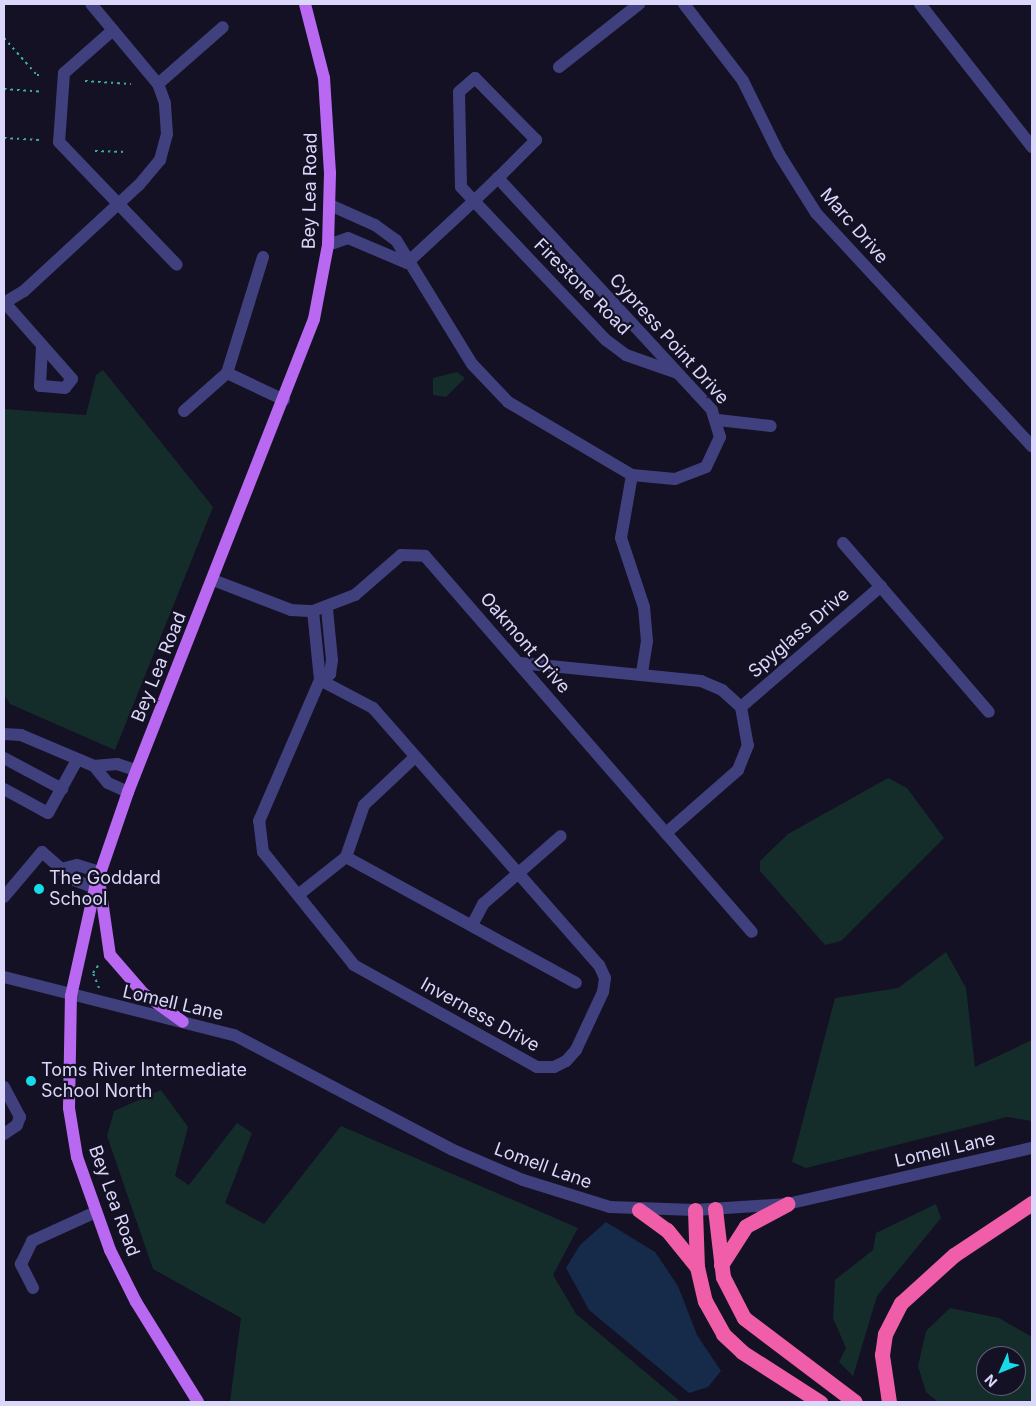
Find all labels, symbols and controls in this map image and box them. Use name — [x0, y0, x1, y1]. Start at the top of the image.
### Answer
street label: Bey Lea Road — [298, 133, 322, 249]
street label: Marc Drive — [815, 184, 893, 268]
street label: Firestone Road — [529, 234, 635, 340]
street label: Cypress Point Drive — [605, 269, 733, 409]
street label: Spyglass Drive — [744, 583, 854, 683]
street label: Oakmont Drive — [475, 588, 575, 698]
street label: Bey Lea Road — [127, 609, 191, 725]
place label: The Goddard School — [49, 868, 161, 911]
marker: The Goddard School — [33, 883, 45, 895]
street label: Inverness Drive — [417, 973, 543, 1057]
street label: Lomell Lane — [121, 981, 225, 1025]
place label: Toms River Intermediate School North — [41, 1060, 247, 1102]
marker: Toms River Intermediate School North — [25, 1075, 37, 1087]
street label: Lomell Lane — [893, 1128, 997, 1172]
street label: Lomell Lane — [491, 1138, 595, 1194]
street label: Bey Lea Road — [84, 1143, 144, 1259]
north arrow — [976, 1346, 1026, 1396]
text: N — [981, 1371, 1000, 1391]

